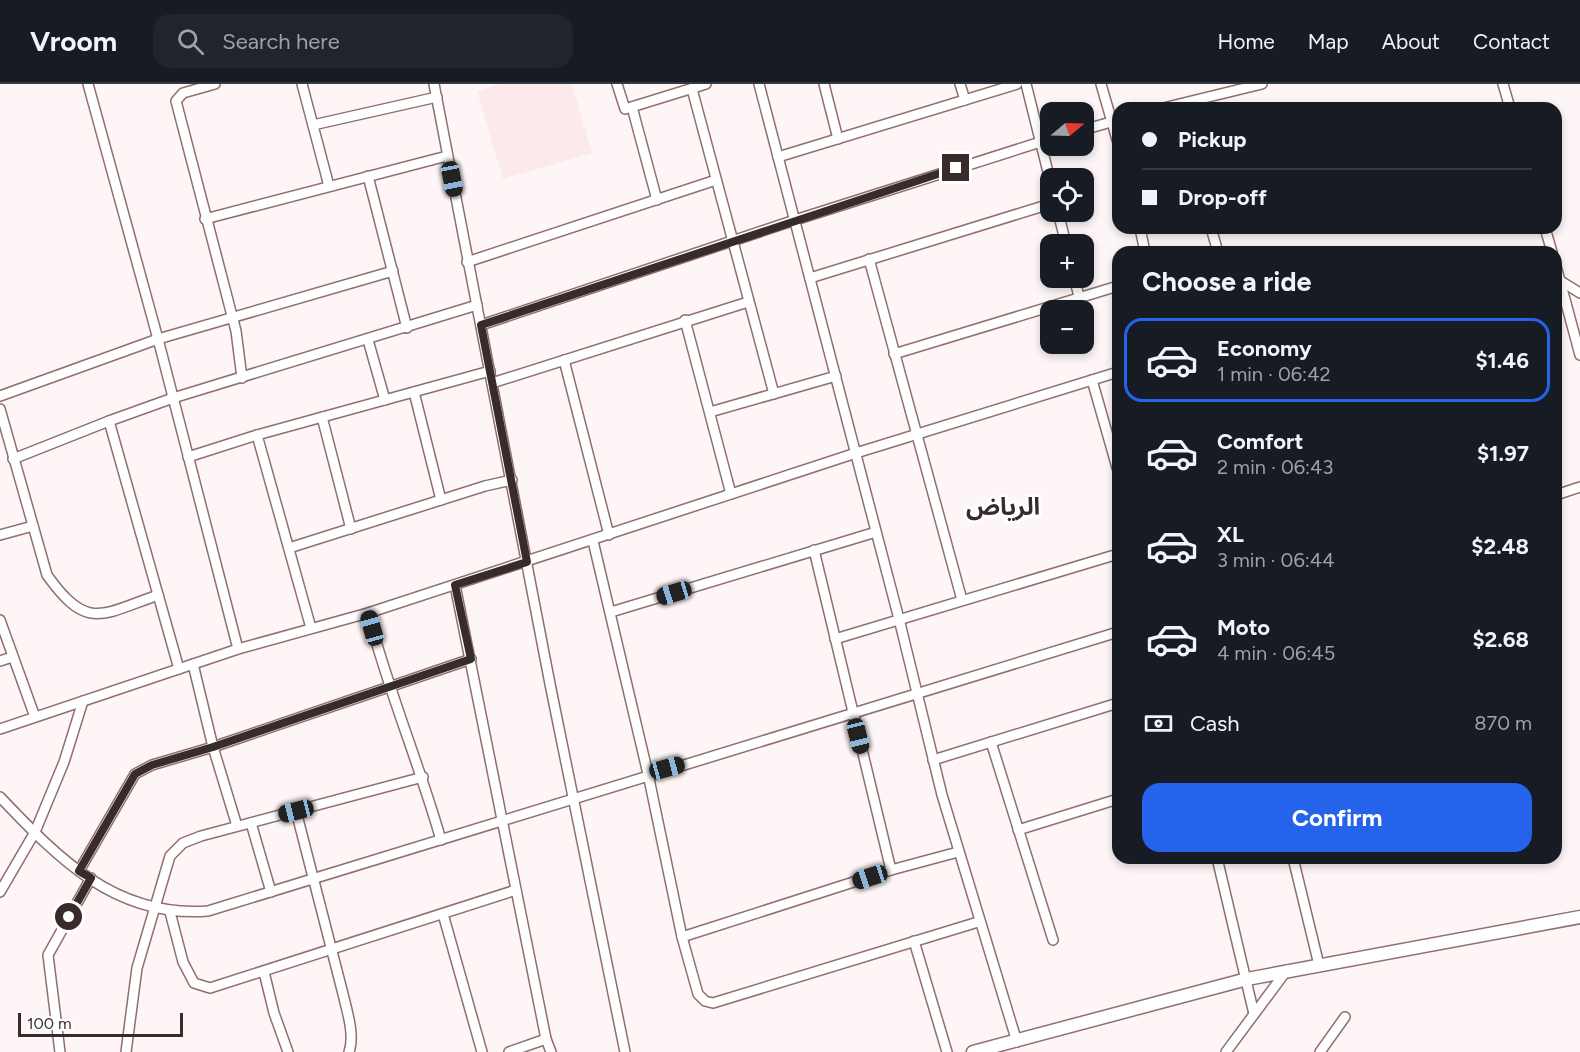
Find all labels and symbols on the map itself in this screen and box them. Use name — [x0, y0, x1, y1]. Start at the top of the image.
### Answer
north arrow — [1040, 102, 1094, 156]
route end — [942, 154, 969, 181]
car — [440, 160, 464, 198]
district label: الرياض — [966, 492, 1040, 521]
car — [654, 579, 694, 607]
car — [358, 608, 386, 648]
car — [845, 716, 871, 756]
car — [647, 755, 687, 781]
car — [276, 798, 316, 824]
car — [850, 863, 890, 891]
route start — [55, 903, 82, 930]
scale bar — [18, 1010, 183, 1038]

